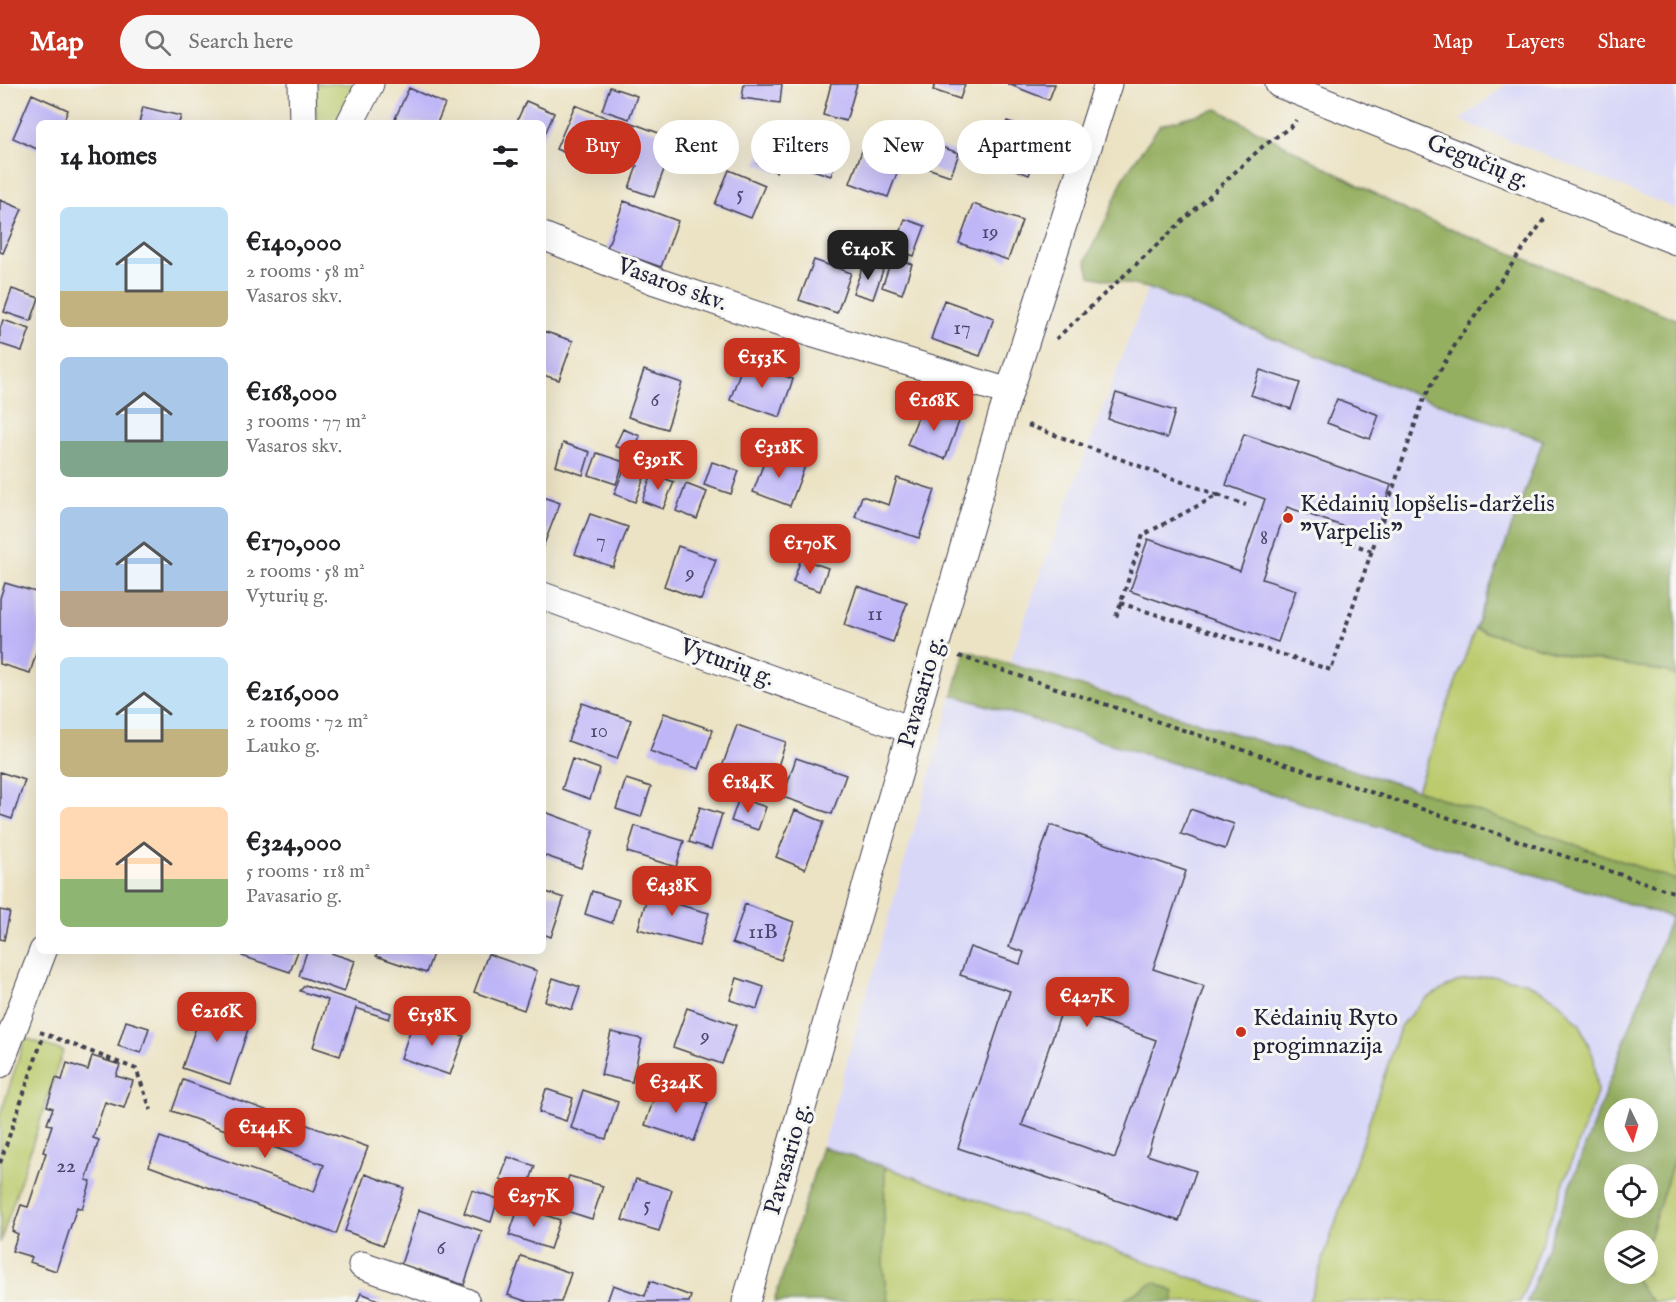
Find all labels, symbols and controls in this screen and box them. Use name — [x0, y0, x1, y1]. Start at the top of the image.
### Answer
search box — [120, 15, 540, 69]
text: Map — [30, 25, 84, 60]
icon: search — [141, 26, 174, 59]
text: Search here — [189, 28, 293, 56]
text: Map — [1433, 29, 1473, 56]
text: Layers — [1506, 29, 1565, 56]
text: Share — [1598, 29, 1646, 56]
chip: Buy — [564, 120, 641, 174]
chip: Rent — [653, 120, 739, 174]
chip: Filters — [751, 120, 850, 174]
chip: New — [862, 120, 945, 174]
chip: Apartment — [957, 120, 1092, 174]
street label: Gegučių g. — [1422, 127, 1534, 197]
text: 14 homes — [60, 140, 157, 173]
icon: filters — [489, 140, 522, 173]
house number: 5 — [736, 181, 744, 208]
house number: 19 — [982, 219, 999, 246]
text: €140,000 — [246, 226, 342, 259]
pin: €140K — [826, 230, 910, 281]
icon: home — [108, 231, 180, 303]
text: €140K — [841, 237, 895, 262]
street label: Vasaros skv. — [612, 250, 731, 319]
text: 2 rooms · 58 m² — [246, 259, 365, 284]
text: Vasaros skv. — [246, 284, 342, 309]
house number: 17 — [953, 315, 971, 342]
pin: €153K — [720, 338, 804, 389]
text: €153K — [738, 345, 786, 370]
text: €168,000 — [246, 376, 337, 409]
icon: home — [108, 381, 180, 453]
pin: €168K — [892, 381, 976, 432]
house number: 6 — [651, 387, 661, 414]
text: €168K — [909, 388, 959, 413]
text: 3 rooms · 77 m² — [246, 409, 366, 434]
pin: €318K — [737, 428, 821, 479]
text: Vasaros skv. — [246, 434, 342, 459]
text: €318K — [755, 435, 803, 460]
pin: €391K — [616, 440, 700, 491]
text: €391K — [633, 447, 683, 472]
place label: Kėdainių lopšelis-darželis "Varpelis" — [1300, 489, 1555, 548]
marker: Kėdainių lopšelis-darželis "Varpelis" — [1281, 511, 1295, 525]
pin: €170K — [768, 524, 852, 575]
house number: 8 — [1260, 525, 1268, 552]
text: €170,000 — [246, 526, 341, 559]
house number: 7 — [596, 528, 606, 555]
icon: home — [108, 531, 180, 603]
text: €170K — [784, 531, 836, 556]
text: 2 rooms · 58 m² — [246, 559, 365, 584]
house number: 9 — [684, 560, 695, 587]
text: Vyturių g. — [246, 584, 328, 609]
house number: 11 — [867, 601, 883, 628]
street label: Vyturių g. — [674, 631, 779, 694]
street label: Pavasario g. — [891, 633, 953, 751]
text: €216,000 — [246, 676, 339, 709]
icon: home — [108, 681, 180, 753]
text: 2 rooms · 72 m² — [246, 709, 368, 734]
house number: 10 — [590, 718, 608, 745]
text: Lauko g. — [246, 734, 320, 759]
pin: €184K — [706, 763, 790, 814]
text: €184K — [722, 770, 774, 795]
text: €324,000 — [246, 826, 342, 859]
icon: home — [108, 831, 180, 903]
text: 5 rooms · 118 m² — [246, 859, 370, 884]
pin: €438K — [630, 866, 714, 917]
text: €438K — [646, 873, 698, 898]
text: Pavasario g. — [246, 884, 342, 909]
house number: 11B — [748, 919, 778, 946]
pin: €427K — [1045, 977, 1129, 1028]
text: €427K — [1060, 984, 1114, 1009]
pin: €216K — [175, 992, 259, 1043]
pin: €158K — [390, 996, 474, 1047]
text: €216K — [191, 999, 243, 1024]
text: €158K — [408, 1003, 456, 1028]
place label: Kėdainių Ryto progimnazija — [1253, 1003, 1398, 1062]
house number: 9 — [699, 1023, 710, 1050]
marker: Kėdainių Ryto progimnazija — [1234, 1025, 1248, 1039]
pin: €324K — [634, 1063, 718, 1114]
text: €324K — [650, 1070, 702, 1095]
north arrow — [1604, 1098, 1658, 1152]
map controls — [1604, 1098, 1658, 1284]
street label: Pavasario g. — [757, 1100, 819, 1218]
pin: €144K — [223, 1108, 307, 1159]
text: €144K — [238, 1115, 292, 1140]
house number: 22 — [56, 1153, 76, 1180]
button: locate — [1604, 1164, 1658, 1218]
pin: €257K — [492, 1177, 576, 1228]
text: €257K — [508, 1184, 560, 1209]
house number: 5 — [643, 1192, 651, 1219]
button: layers — [1604, 1230, 1658, 1284]
house number: 6 — [437, 1235, 447, 1262]

